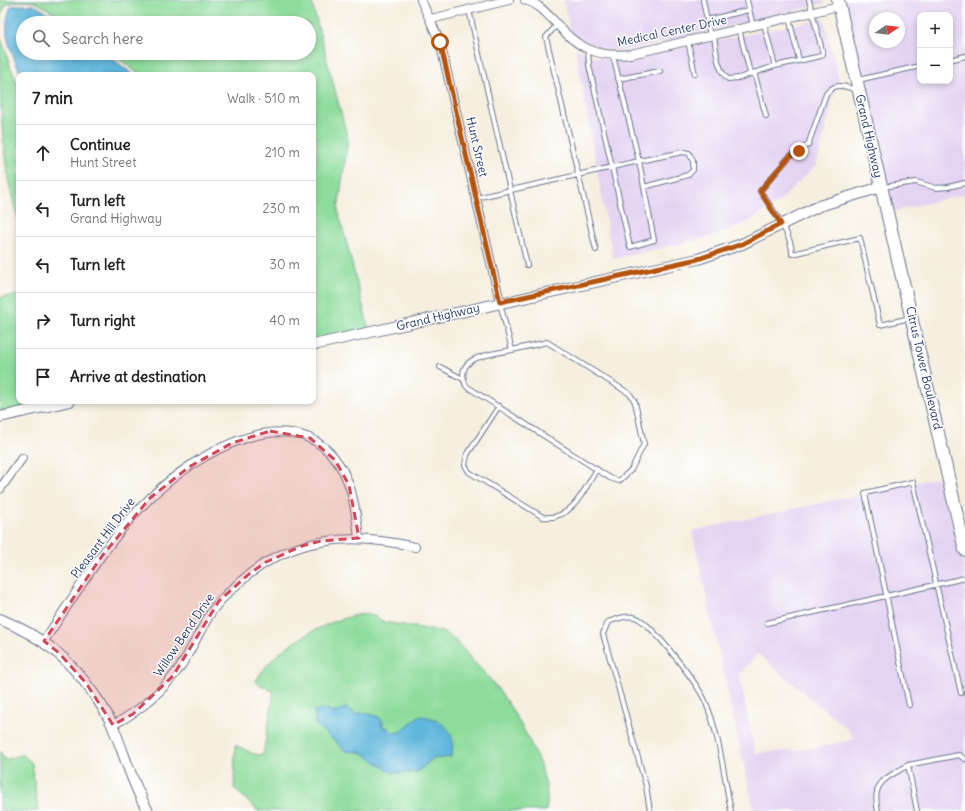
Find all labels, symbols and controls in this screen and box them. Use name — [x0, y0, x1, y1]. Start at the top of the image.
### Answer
street label: Medical Center Drive — [616, 12, 728, 49]
north arrow — [869, 12, 905, 48]
map controls — [917, 12, 953, 84]
button: + — [917, 12, 953, 48]
search box — [16, 16, 316, 60]
icon: search — [30, 27, 52, 49]
text: Search here — [62, 29, 143, 48]
route start — [431, 33, 449, 51]
button: − — [917, 48, 953, 84]
text: 7 min — [32, 87, 73, 109]
text: Walk · 510 m — [227, 90, 300, 107]
street label: Grand Highway — [853, 93, 886, 179]
street label: Hunt Street — [463, 115, 492, 178]
text: Continue — [70, 135, 131, 154]
icon: ahead — [32, 142, 54, 164]
route end — [790, 142, 808, 160]
text: 210 m — [265, 144, 300, 161]
text: Hunt Street — [70, 154, 137, 171]
text: Turn left — [70, 191, 125, 210]
icon: left — [32, 198, 54, 220]
text: 230 m — [262, 200, 300, 217]
text: Grand Highway — [70, 210, 162, 227]
icon: left — [32, 254, 54, 276]
text: Turn left — [70, 255, 125, 274]
text: 30 m — [270, 256, 300, 273]
street label: Grand Highway — [395, 300, 481, 333]
street label: Citrus Tower Boulevard — [903, 305, 946, 431]
icon: right — [32, 310, 54, 332]
text: Turn right — [70, 311, 135, 330]
text: 40 m — [269, 312, 300, 329]
icon: arrive — [32, 366, 54, 388]
text: Arrive at destination — [70, 367, 206, 386]
street label: Pleasant Hill Drive — [67, 494, 138, 581]
street label: Willow Bend Drive — [150, 590, 217, 679]

